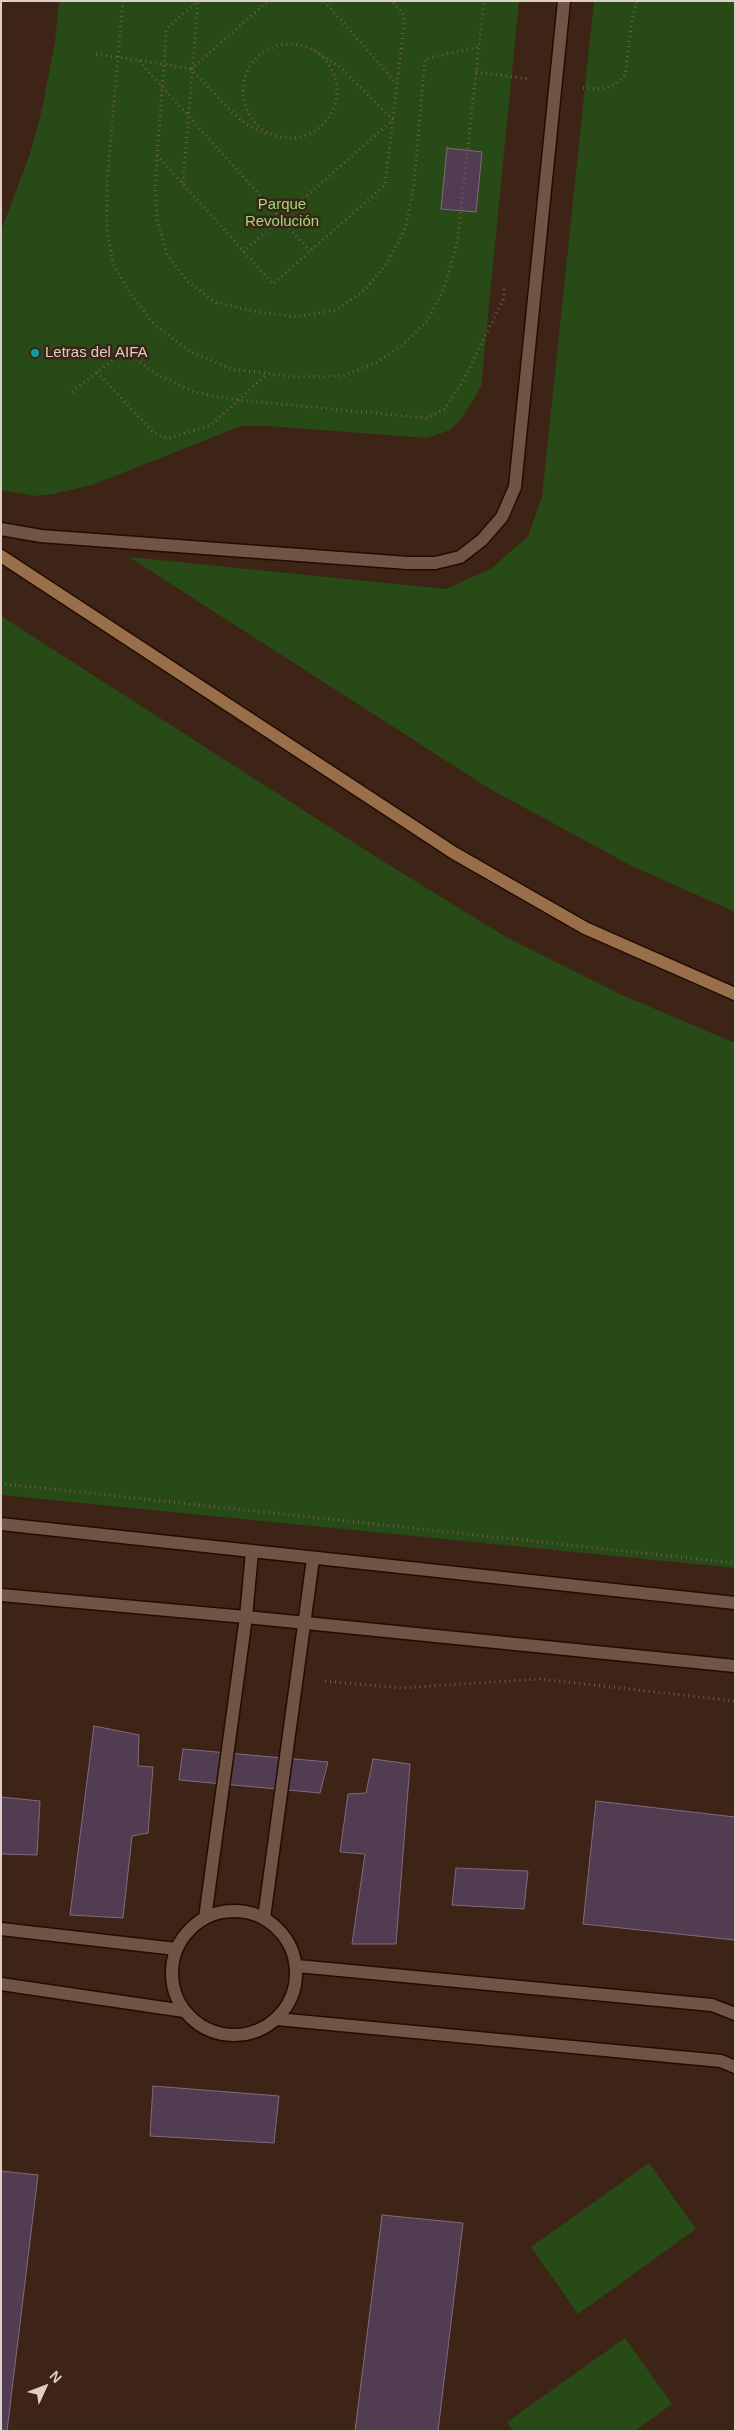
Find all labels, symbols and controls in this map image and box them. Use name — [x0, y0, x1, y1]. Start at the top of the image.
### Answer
park label: Parque Revolución — [245, 196, 319, 231]
place label: Letras del AIFA — [45, 344, 148, 362]
marker: Letras del AIFA — [29, 347, 41, 359]
north arrow — [20, 2362, 70, 2412]
text: N — [47, 2368, 65, 2386]

